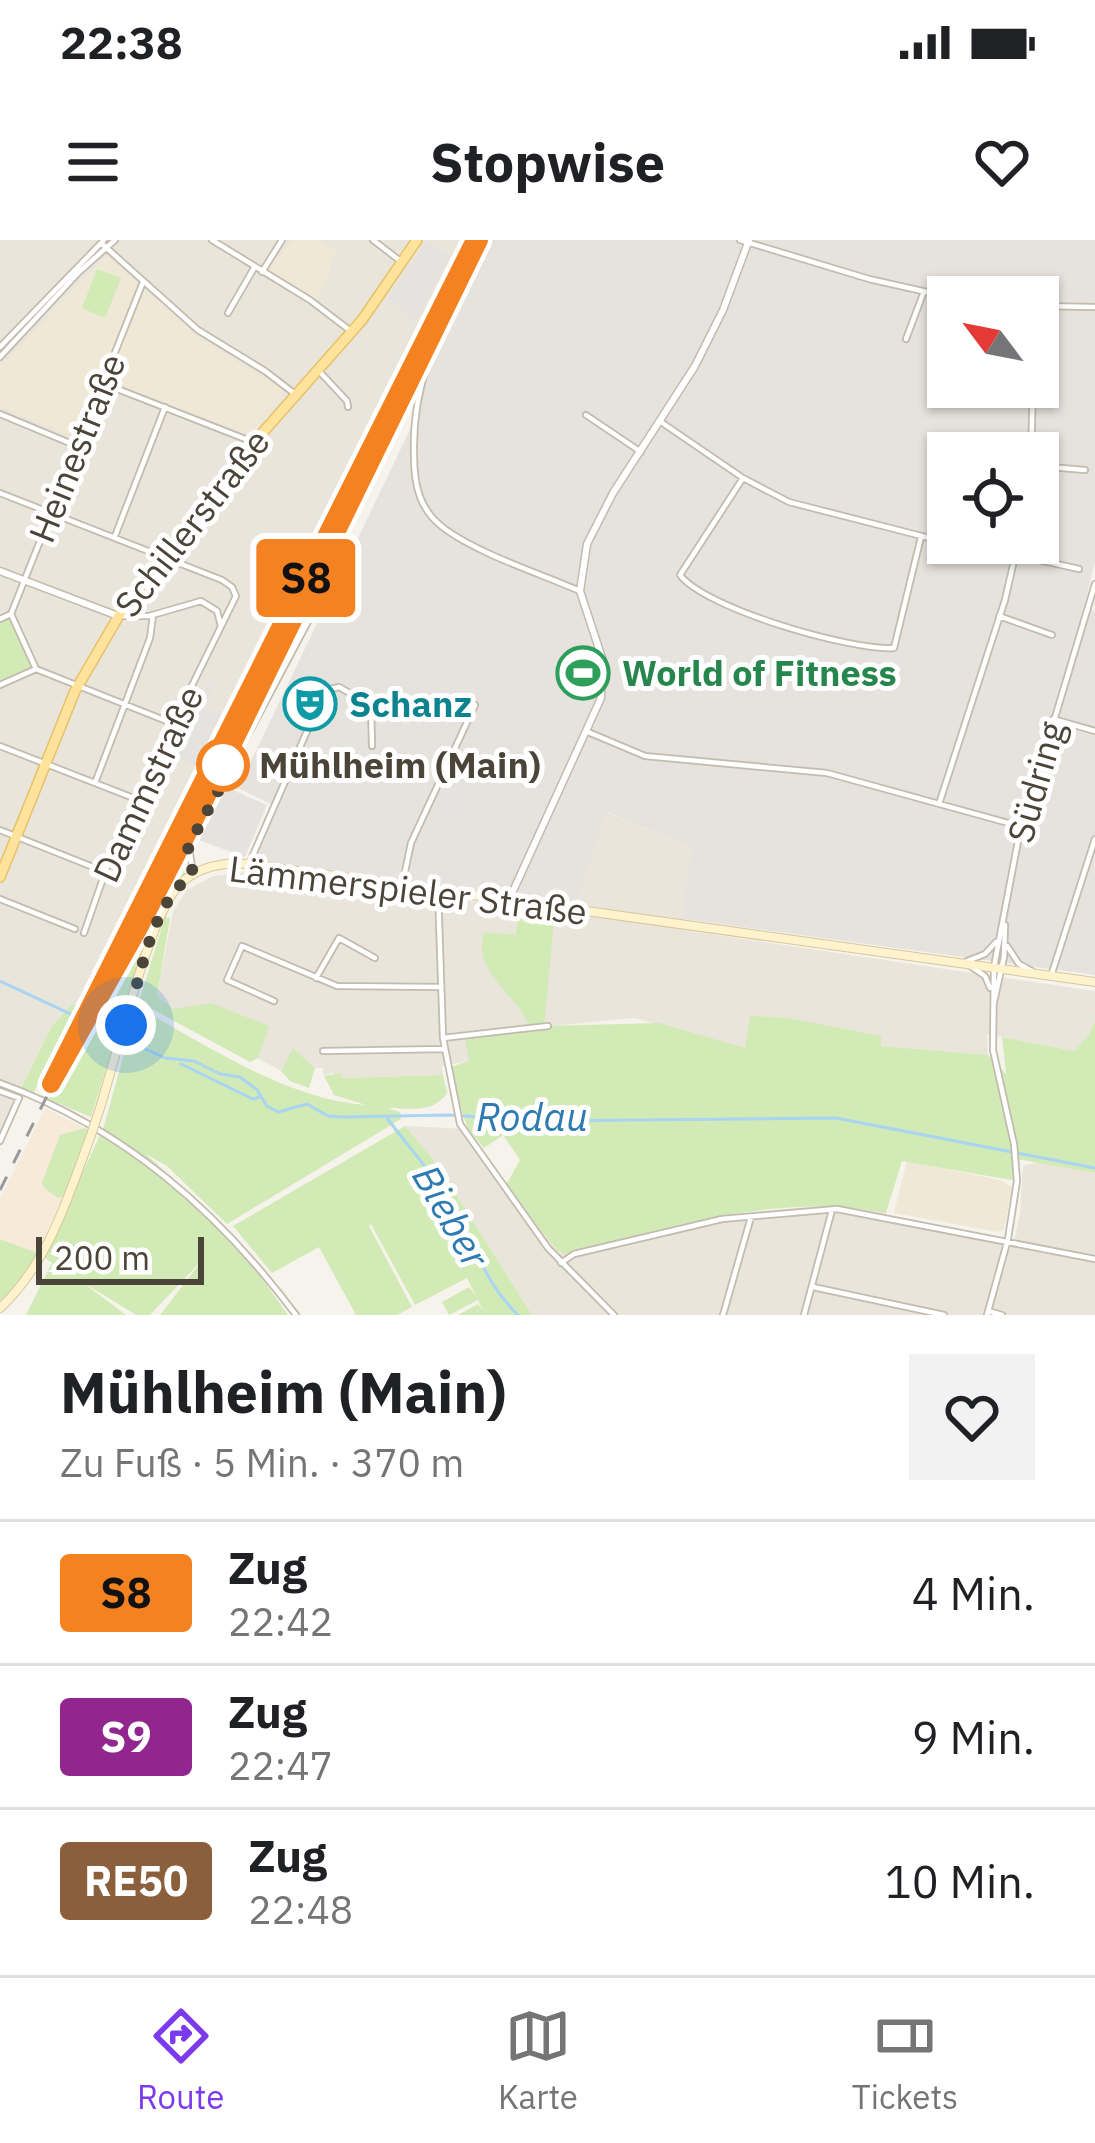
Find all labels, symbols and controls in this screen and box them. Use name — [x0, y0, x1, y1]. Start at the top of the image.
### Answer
text: 22:38 — [60, 13, 183, 71]
text: Stopwise — [430, 127, 665, 197]
icon: menu — [60, 129, 126, 195]
icon: heart — [969, 129, 1035, 195]
north arrow — [927, 276, 1059, 408]
map controls — [927, 276, 1059, 564]
street label: Heinestraße — [17, 347, 136, 549]
street label: Schillerstraße — [104, 419, 280, 626]
button: locate — [927, 432, 1059, 564]
line badge: S8 — [252, 539, 360, 617]
text: S8 — [280, 550, 332, 605]
sports icon: World of Fitness — [555, 645, 611, 701]
place label: World of Fitness — [622, 649, 897, 696]
theatre icon: Schanz — [282, 676, 338, 732]
street label: Dammstraße — [82, 678, 213, 889]
place label: Schanz — [349, 680, 472, 727]
street label: Südring — [996, 716, 1075, 848]
marker: Mühlheim (Main) — [198, 740, 248, 790]
place label: Mühlheim (Main) — [259, 741, 541, 788]
street label: Lämmerspieler Straße — [226, 844, 590, 935]
your location — [96, 995, 156, 1055]
water label: Rodau — [476, 1091, 588, 1142]
water label: Bieber — [402, 1155, 502, 1278]
scale bar — [36, 1231, 204, 1284]
text: 200 m — [54, 1236, 150, 1279]
button: heart — [909, 1354, 1035, 1480]
text: Mühlheim (Main) — [60, 1355, 507, 1429]
text: Zu Fuß · 5 Min. · 370 m — [60, 1437, 464, 1488]
text: Zug — [228, 1538, 307, 1596]
text: 4 Min. — [912, 1564, 1035, 1622]
text: S8 — [100, 1565, 152, 1620]
text: 22:42 — [228, 1596, 333, 1647]
text: Zug — [228, 1682, 307, 1740]
text: 9 Min. — [912, 1708, 1035, 1766]
text: S9 — [100, 1709, 152, 1764]
text: 22:47 — [228, 1740, 333, 1791]
text: Zug — [248, 1826, 327, 1884]
text: 10 Min. — [885, 1852, 1035, 1910]
text: RE50 — [84, 1853, 188, 1908]
text: 22:48 — [248, 1884, 353, 1935]
tab: Route — [137, 2003, 224, 2118]
tab: Karte — [498, 2003, 578, 2118]
tab: Tickets — [852, 2003, 958, 2118]

